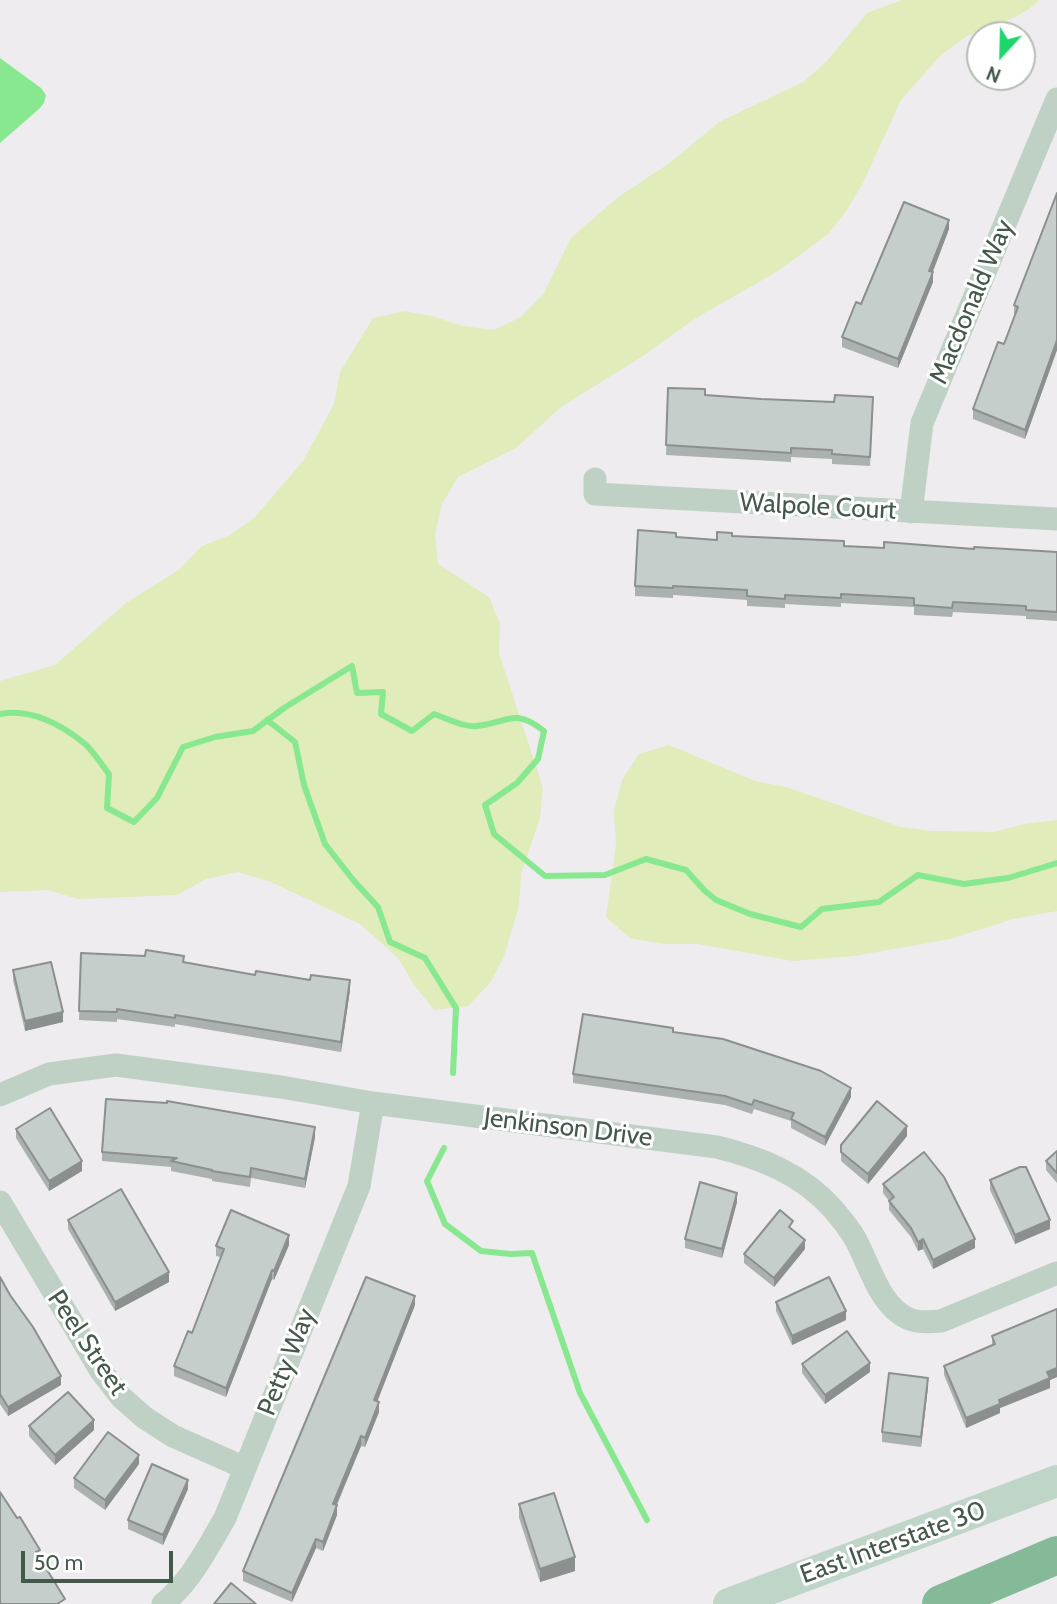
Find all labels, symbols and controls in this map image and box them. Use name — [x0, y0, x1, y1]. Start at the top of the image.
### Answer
north arrow — [966, 21, 1036, 91]
text: N — [983, 61, 1004, 87]
street label: Macdonald Way — [923, 215, 1021, 389]
street label: Walpole Court — [739, 487, 897, 527]
street label: Jenkinson Drive — [482, 1102, 654, 1154]
street label: Peel Street — [41, 1285, 133, 1401]
street label: Petty Way — [251, 1304, 323, 1420]
street label: East Interstate 30 — [796, 1495, 990, 1591]
scale bar — [24, 1538, 177, 1582]
text: 50 m — [34, 1550, 83, 1575]

